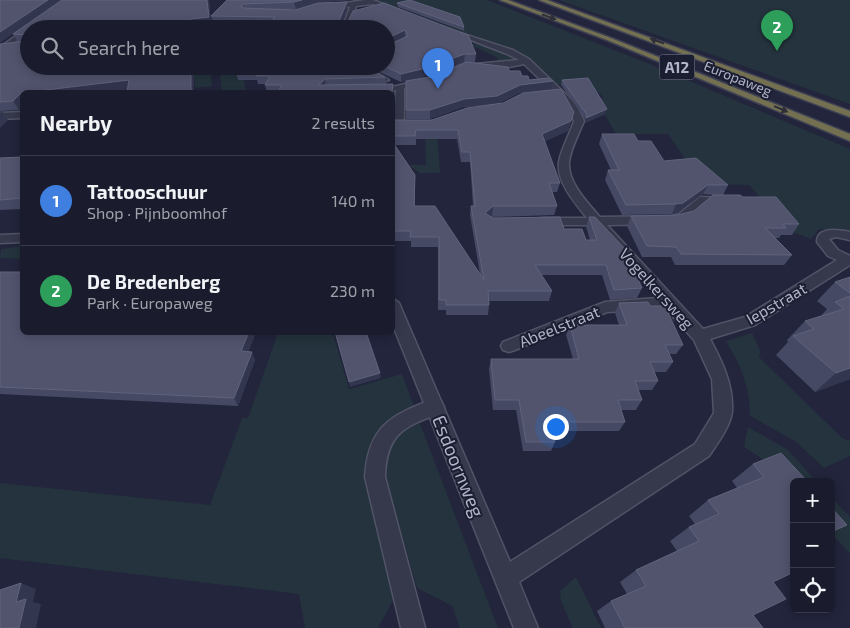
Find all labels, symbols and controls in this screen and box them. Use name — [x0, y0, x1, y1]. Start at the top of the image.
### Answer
pin: 2 — [761, 10, 793, 51]
one-way arrow — [542, 13, 557, 21]
search box — [20, 20, 395, 75]
icon: search — [38, 34, 66, 62]
text: Search here — [78, 36, 180, 59]
one-way arrow — [649, 37, 664, 45]
pin: 1 — [422, 48, 454, 89]
road number: A12 — [660, 54, 694, 80]
street label: Europaweg — [702, 57, 775, 99]
one-way arrow — [774, 105, 788, 113]
text: Nearby — [40, 110, 112, 135]
text: 2 results — [312, 113, 375, 132]
text: Tattooschuur — [87, 180, 207, 203]
text: 1 — [53, 191, 59, 210]
text: 140 m — [332, 191, 375, 210]
text: Shop · Pijnboomhof — [87, 203, 227, 222]
street label: Vogelkersweg — [616, 244, 698, 332]
text: De Bredenberg — [87, 270, 220, 293]
street label: Iepstraat — [743, 278, 809, 328]
text: 2 — [51, 281, 61, 300]
text: 230 m — [330, 281, 375, 300]
text: Park · Europaweg — [87, 293, 213, 312]
street label: Abeelstraat — [516, 301, 602, 351]
street label: Esdoornweg — [428, 412, 490, 521]
your location — [543, 414, 569, 440]
map controls — [790, 478, 835, 613]
button: + — [790, 478, 835, 523]
button: − — [790, 523, 835, 568]
button: locate — [790, 568, 835, 613]

